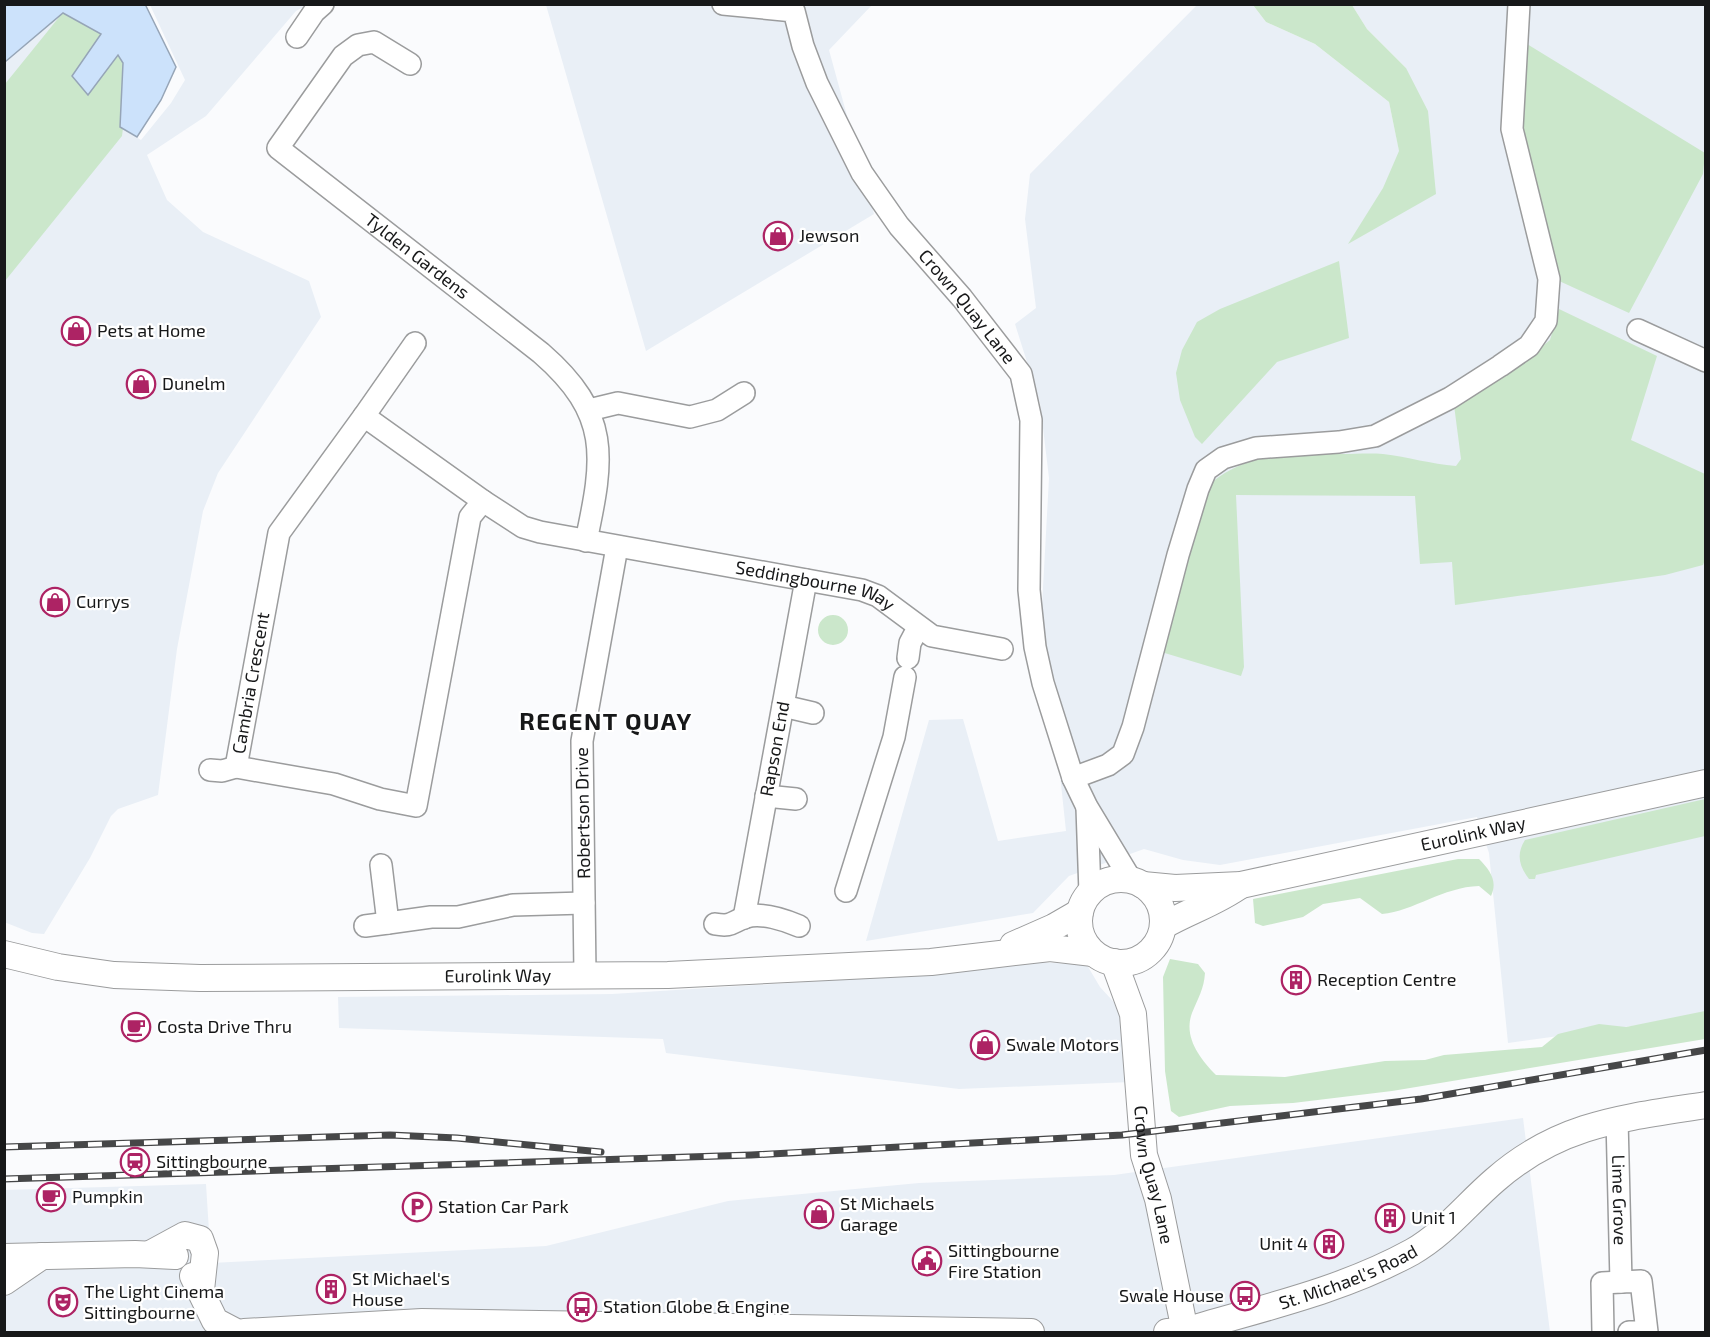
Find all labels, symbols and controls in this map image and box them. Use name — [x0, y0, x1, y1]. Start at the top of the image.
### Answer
street label: Tylden Gardens — [361, 208, 474, 303]
shop icon: Jewson — [762, 220, 794, 252]
place label: Jewson — [799, 224, 859, 246]
street label: Crown Quay Lane — [915, 244, 1021, 368]
shop icon: Pets at Home — [60, 315, 92, 347]
place label: Pets at Home — [97, 319, 206, 341]
shop icon: Dunelm — [125, 368, 157, 400]
place label: Dunelm — [162, 372, 225, 394]
street label: Seddingbourne Way — [734, 555, 900, 615]
shop icon: Currys — [39, 586, 71, 618]
place label: Currys — [76, 590, 130, 612]
street label: Cambria Crescent — [227, 610, 273, 755]
street label: Rapson End — [755, 699, 794, 798]
district label: REGENT QUAY — [519, 706, 693, 736]
street label: Robertson Drive — [570, 747, 594, 879]
street label: Eurolink Way — [1418, 811, 1528, 855]
street label: Eurolink Way — [444, 964, 552, 986]
building icon: Reception Centre — [1280, 964, 1312, 996]
place label: Reception Centre — [1317, 968, 1456, 990]
cafe icon: Costa Drive Thru — [120, 1011, 152, 1043]
place label: Costa Drive Thru — [157, 1015, 292, 1037]
shop icon: Swale Motors — [969, 1029, 1001, 1061]
place label: Swale Motors — [1006, 1033, 1119, 1055]
street label: Crown Quay Lane — [1130, 1105, 1179, 1246]
station icon: Sittingbourne — [119, 1146, 151, 1178]
place label: Sittingbourne — [156, 1150, 267, 1172]
street label: Lime Grove — [1608, 1154, 1632, 1246]
cafe icon: Pumpkin — [35, 1181, 67, 1213]
place label: Pumpkin — [72, 1185, 143, 1207]
parking icon: Station Car Park — [401, 1191, 433, 1223]
place label: St Michaels Garage — [840, 1192, 934, 1235]
place label: Station Car Park — [438, 1195, 569, 1217]
shop icon: St Michaels Garage — [803, 1198, 835, 1230]
building icon: Unit 1 — [1374, 1202, 1406, 1234]
place label: Unit 1 — [1411, 1206, 1456, 1228]
building icon: Unit 4 — [1313, 1228, 1345, 1260]
place label: Unit 4 — [1259, 1232, 1308, 1254]
place label: Sittingbourne Fire Station — [948, 1239, 1059, 1282]
street label: St. Michael's Road — [1276, 1239, 1421, 1314]
public building icon: Sittingbourne Fire Station — [911, 1245, 943, 1277]
place label: St Michael's House — [352, 1267, 450, 1310]
building icon: St Michael's House — [315, 1273, 347, 1305]
place label: The Light Cinema Sittingbourne — [84, 1280, 224, 1323]
bus stop icon: Swale House — [1229, 1280, 1261, 1312]
place label: Swale House — [1119, 1284, 1224, 1306]
theatre icon: The Light Cinema Sittingbourne — [47, 1286, 79, 1318]
bus stop icon: Station Globe & Engine — [566, 1291, 598, 1323]
place label: Station Globe & Engine — [603, 1295, 790, 1317]

